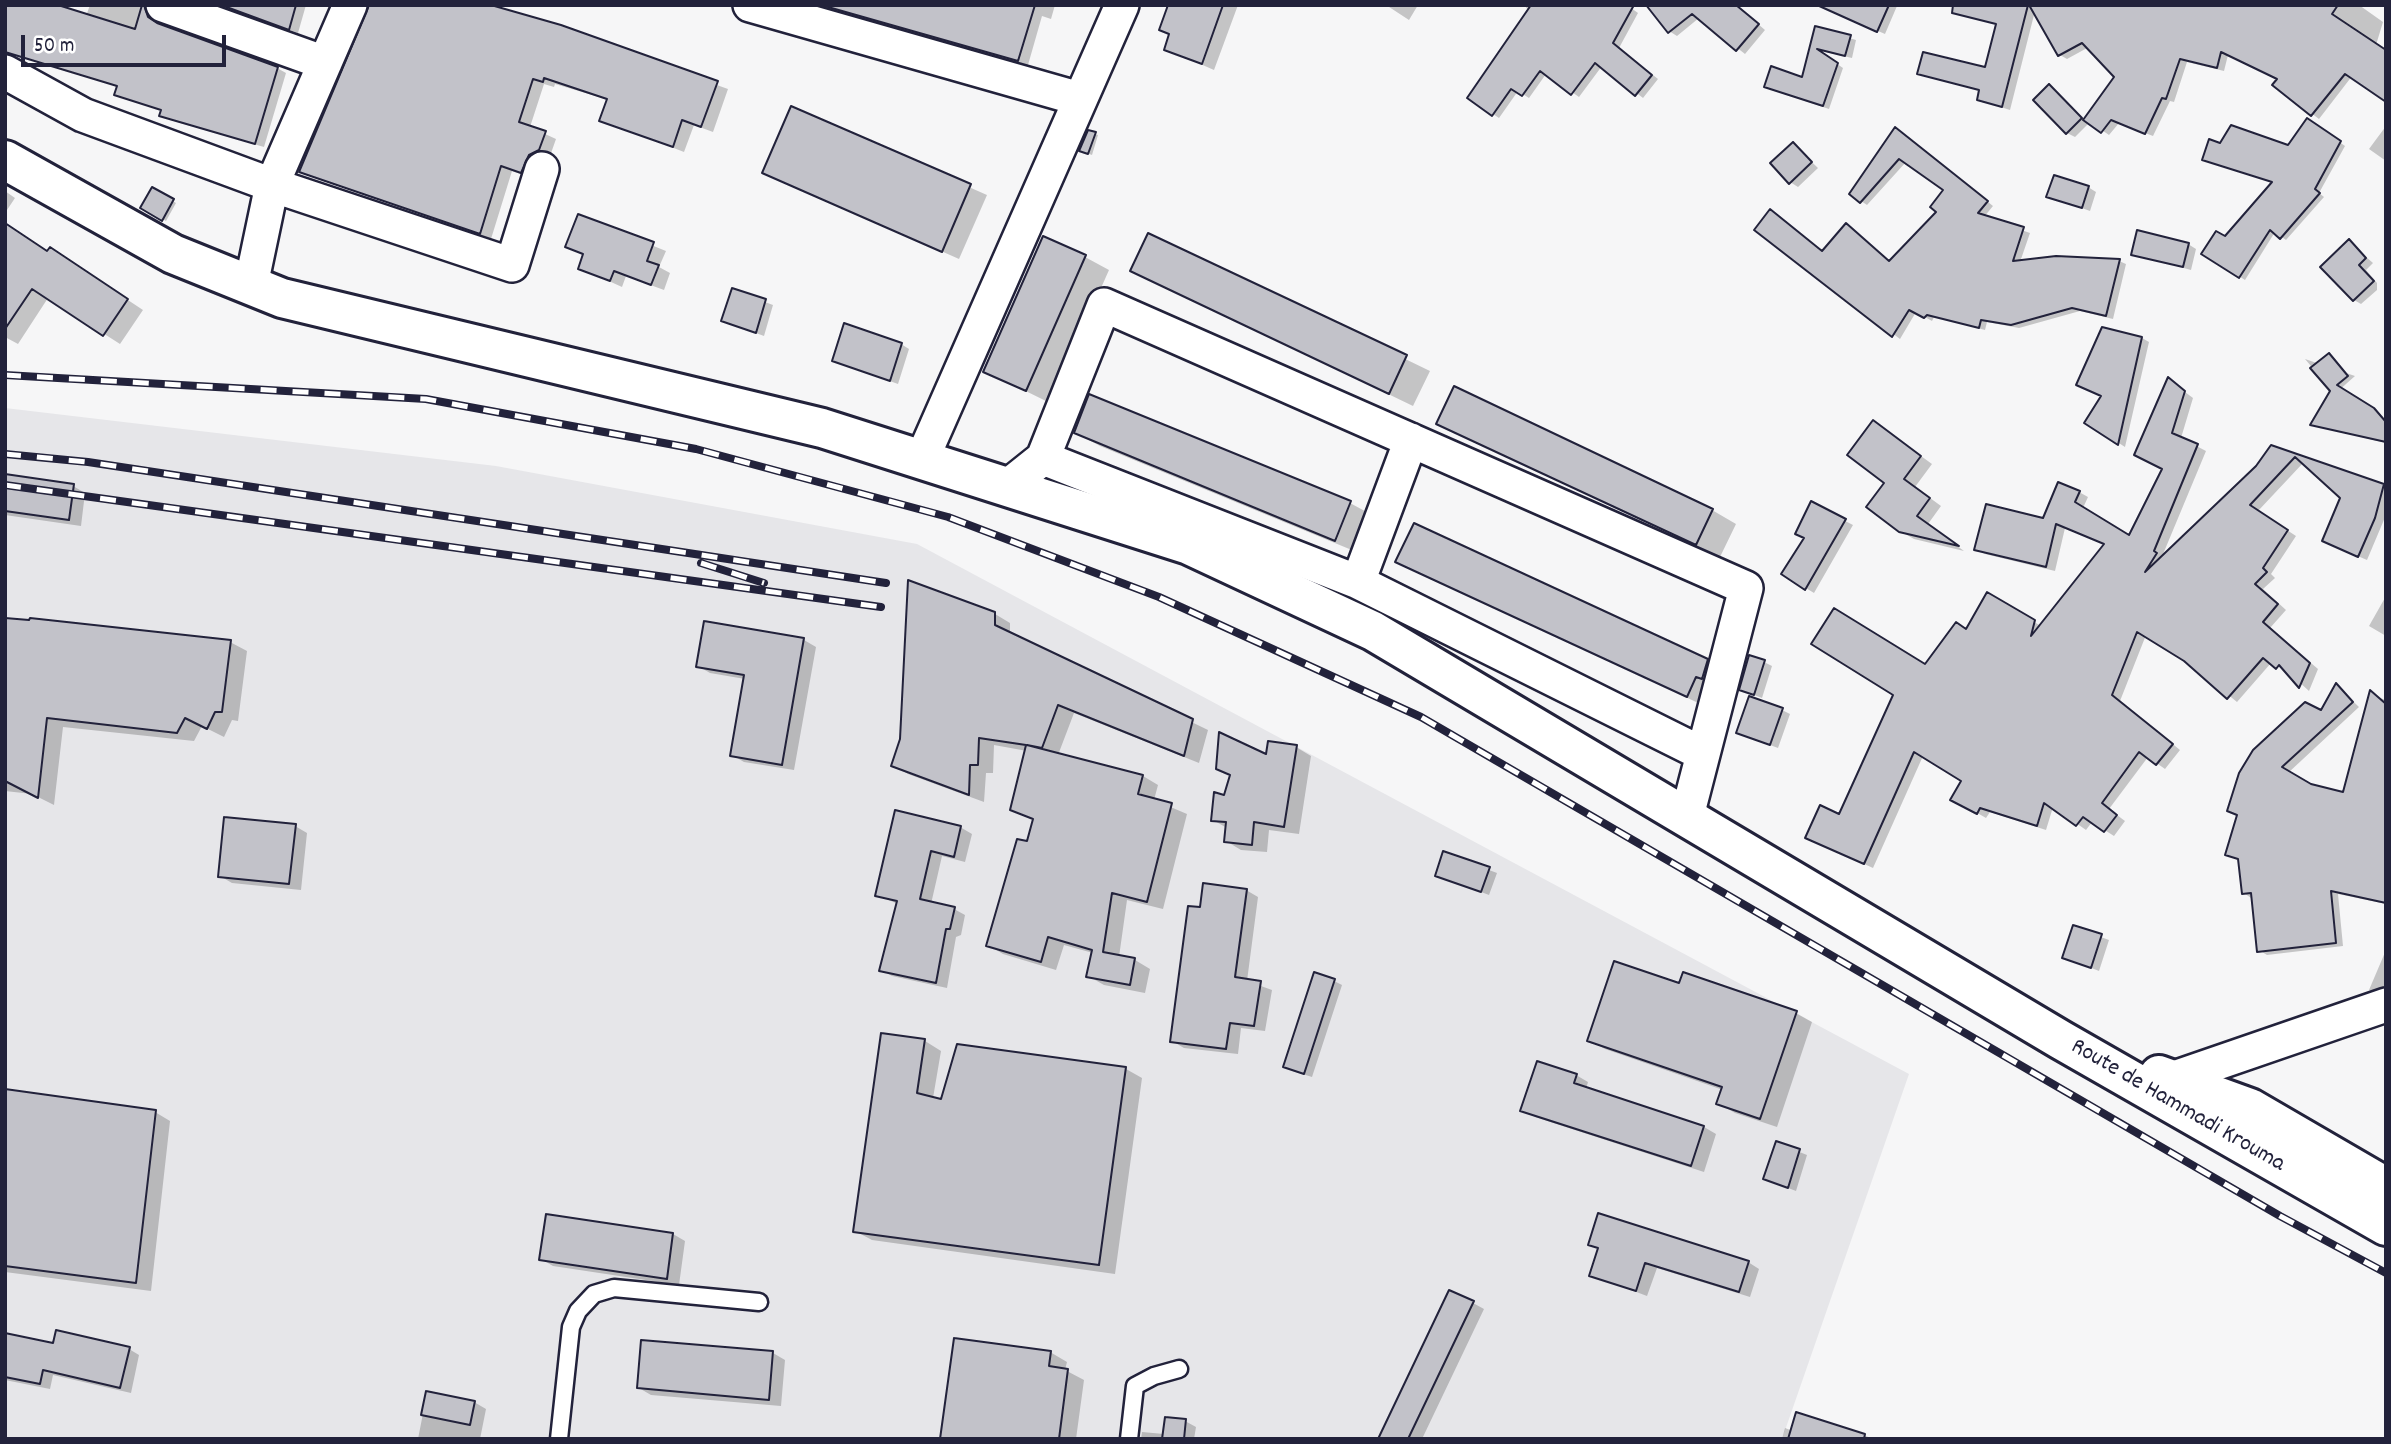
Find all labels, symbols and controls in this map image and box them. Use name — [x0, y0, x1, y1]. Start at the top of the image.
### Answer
scale bar — [24, 21, 229, 65]
text: 50 m — [34, 32, 74, 62]
street label: Route de Hammadi Krouma — [2065, 1034, 2289, 1180]

